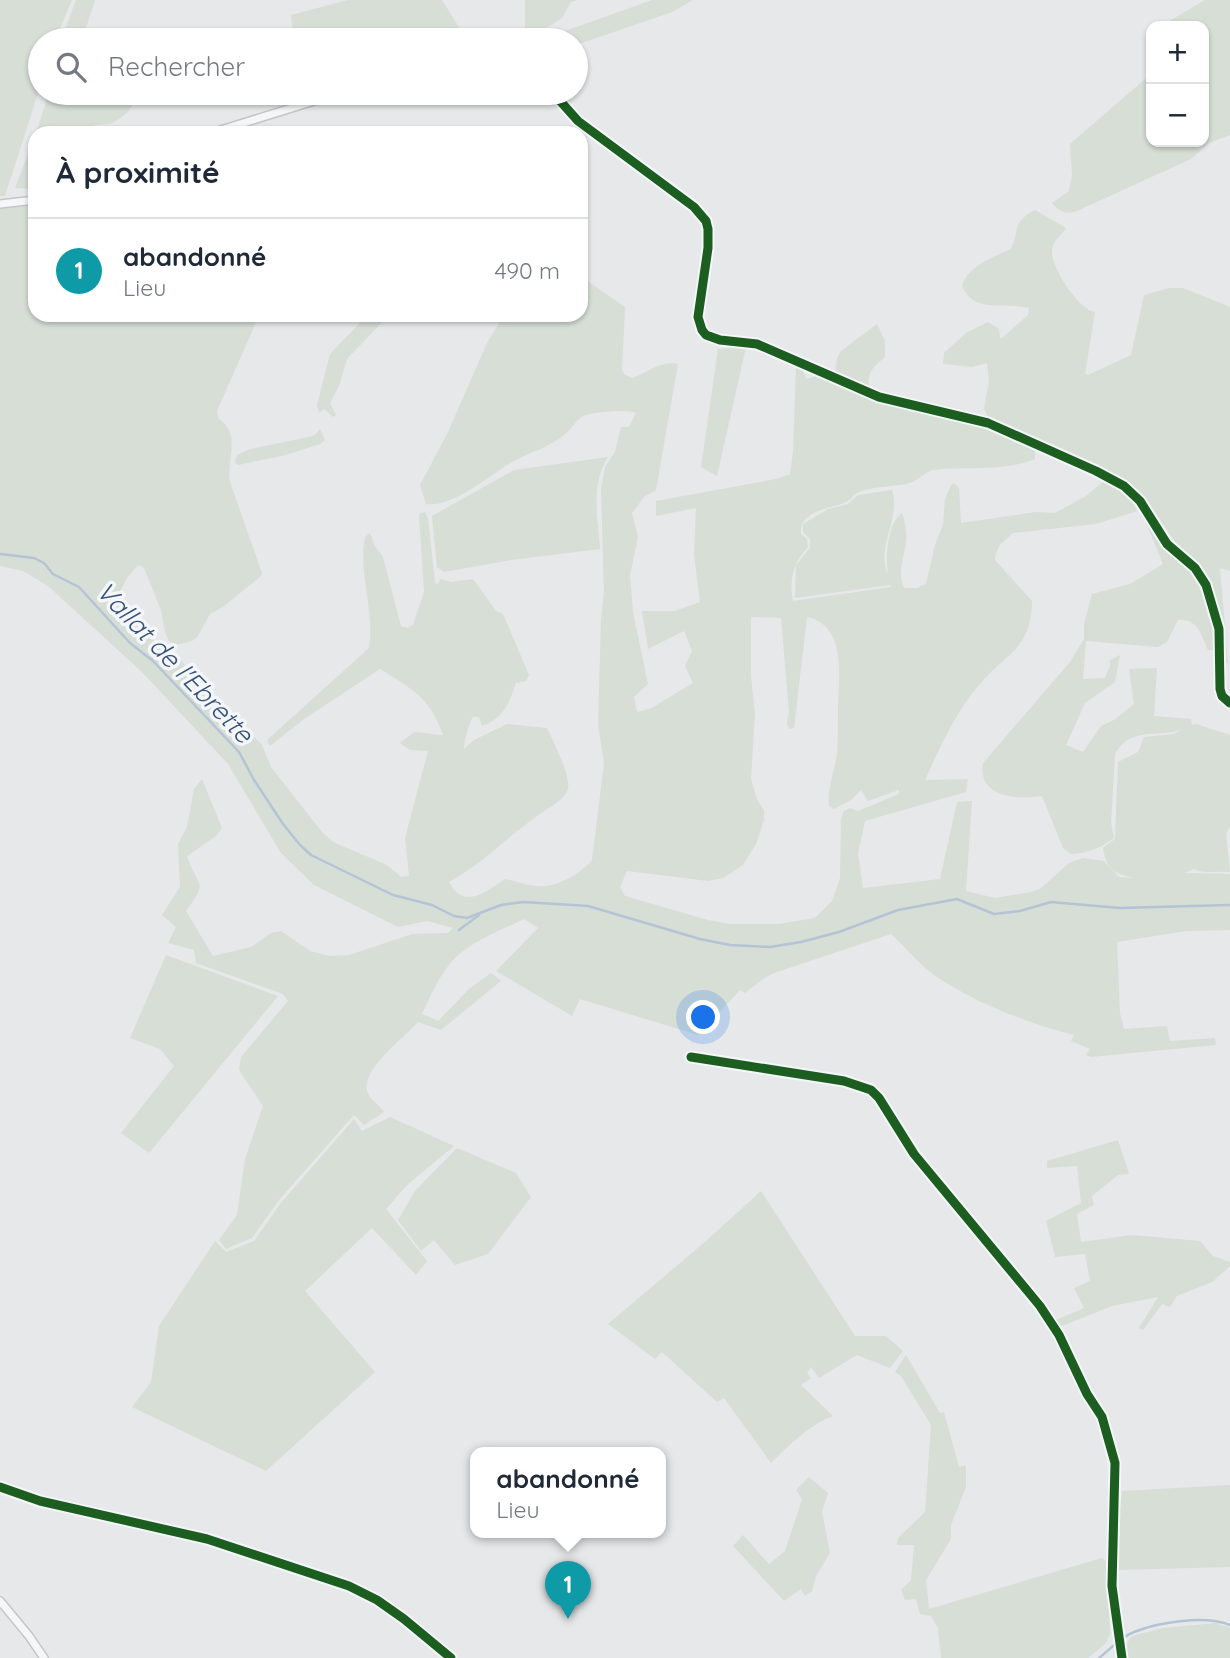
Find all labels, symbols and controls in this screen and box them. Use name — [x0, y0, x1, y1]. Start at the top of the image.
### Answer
map controls — [1146, 21, 1209, 147]
button: + — [1146, 21, 1209, 84]
search box — [28, 28, 588, 105]
icon: search — [52, 48, 90, 86]
text: Rechercher — [108, 50, 245, 83]
button: − — [1146, 84, 1209, 147]
text: À proximité — [56, 153, 220, 191]
text: abandonné — [123, 240, 266, 273]
text: 1 — [75, 256, 83, 285]
text: 490 m — [495, 256, 560, 285]
text: Lieu — [123, 273, 166, 302]
water label: Vallat de l'Ebrette — [90, 574, 261, 751]
your location — [686, 1000, 720, 1034]
popup — [470, 1447, 666, 1538]
text: abandonné — [496, 1462, 640, 1495]
text: Lieu — [496, 1495, 540, 1524]
pin: 1 — [545, 1561, 591, 1619]

